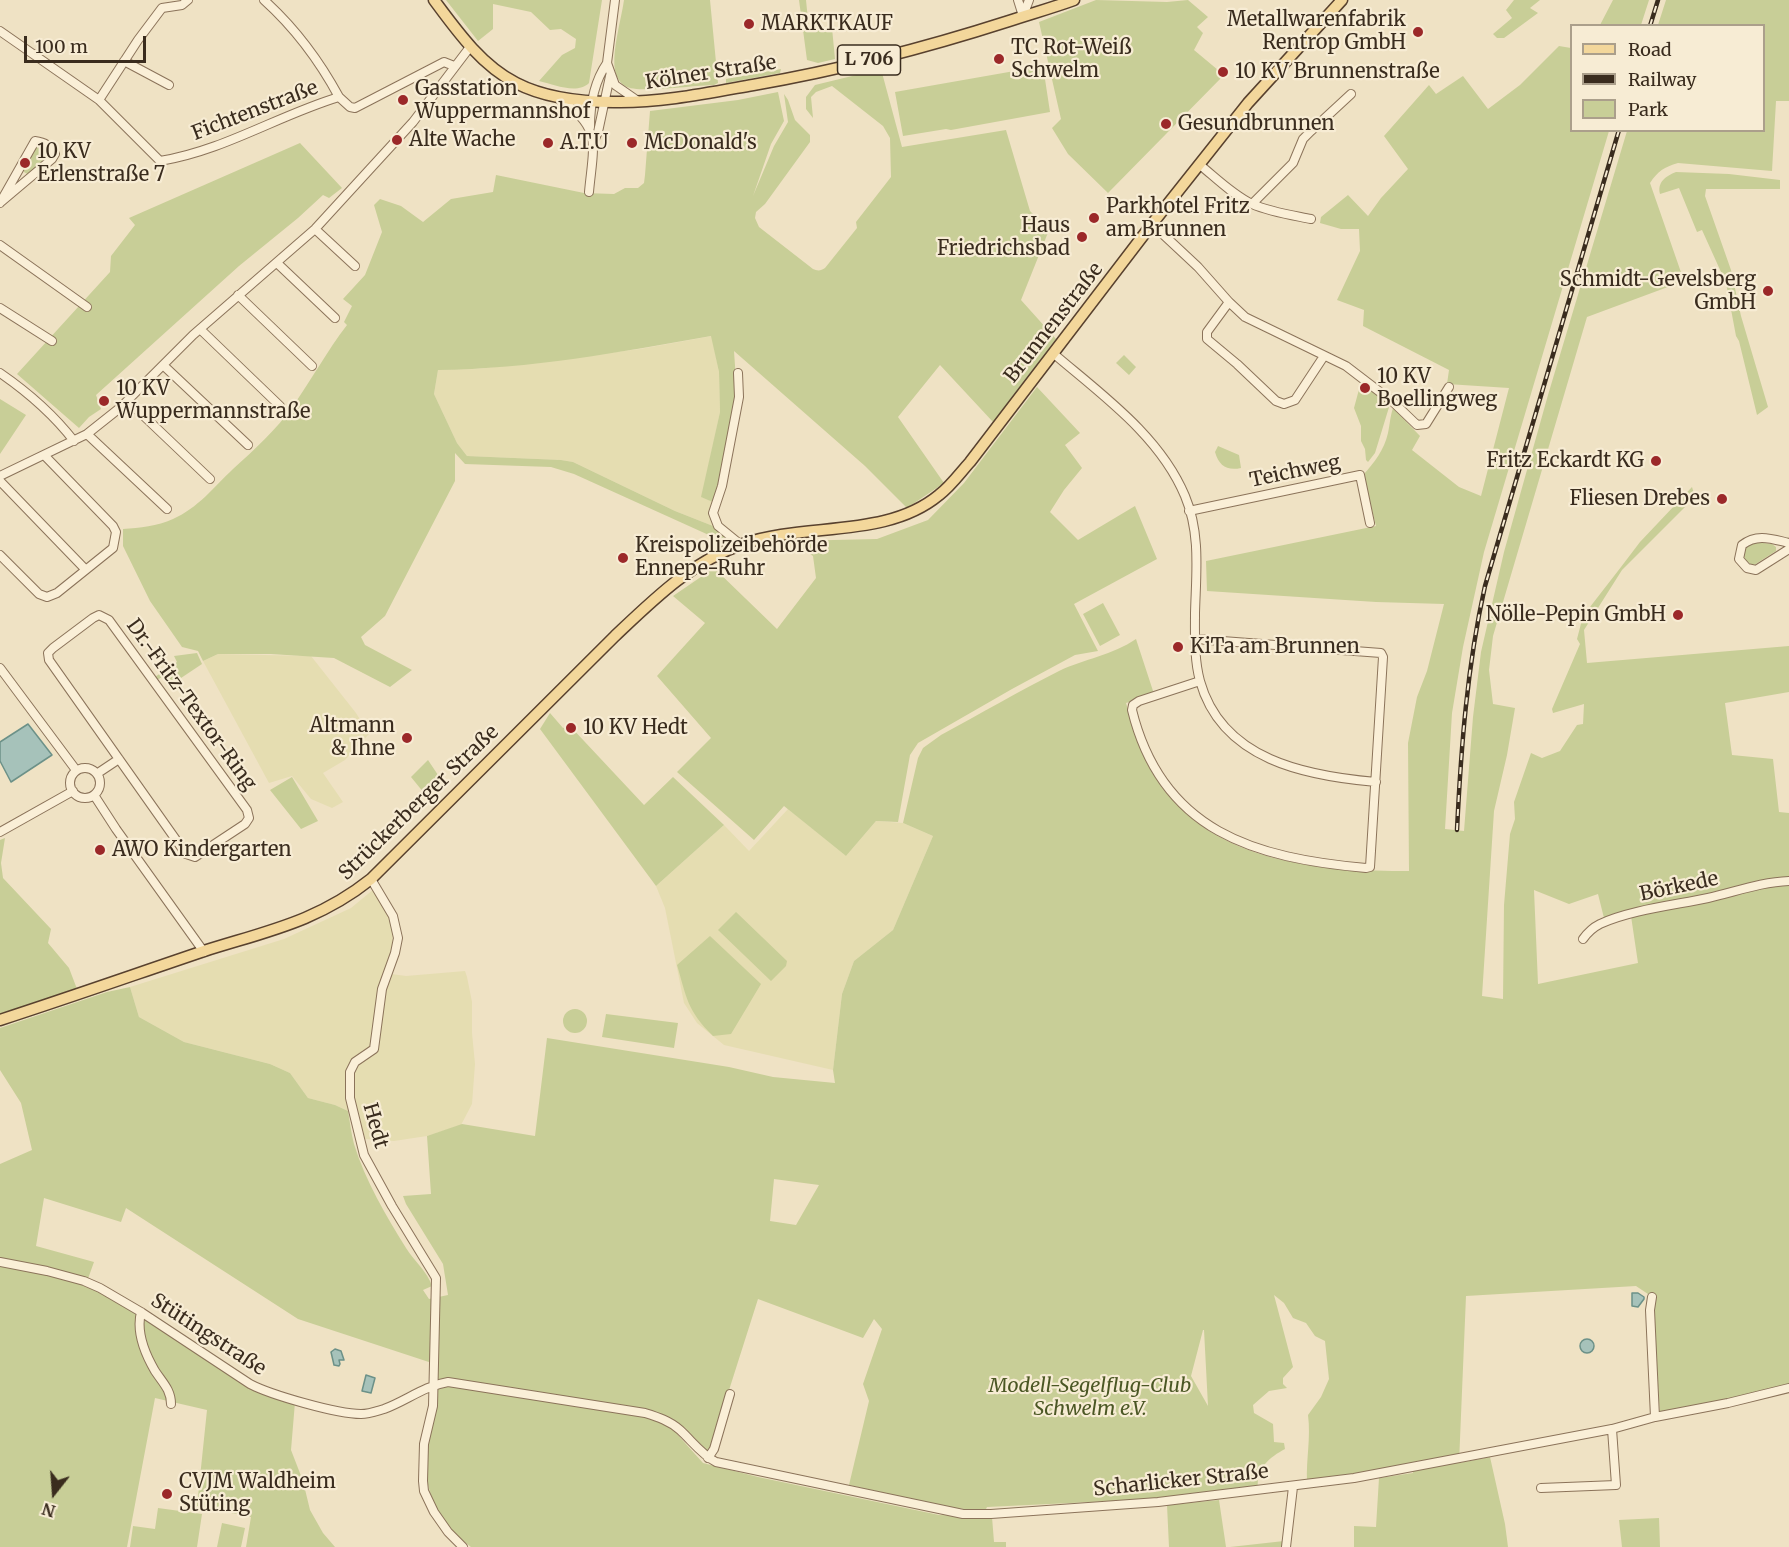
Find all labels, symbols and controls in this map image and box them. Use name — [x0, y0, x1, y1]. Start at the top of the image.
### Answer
place label: Metallwarenfabrik Rentrop GmbH — [1227, 8, 1406, 55]
place label: MARKTKAUF — [761, 12, 893, 36]
marker: MARKTKAUF — [742, 17, 756, 31]
scale bar — [27, 24, 148, 62]
legend — [1570, 24, 1765, 132]
marker: Metallwarenfabrik Rentrop GmbH — [1411, 25, 1425, 39]
text: 100 m — [35, 35, 88, 58]
place label: TC Rot-Weiß Schwelm — [1011, 36, 1131, 83]
text: Road — [1628, 38, 1672, 61]
road number: L 706 — [838, 45, 900, 75]
street label: Kölner Straße — [644, 51, 778, 95]
marker: TC Rot-Weiß Schwelm — [992, 52, 1006, 66]
place label: 10 KV Brunnenstraße — [1235, 60, 1440, 84]
marker: 10 KV Brunnenstraße — [1216, 65, 1230, 79]
text: Railway — [1628, 68, 1696, 91]
street label: Fichtenstraße — [189, 76, 321, 146]
place label: Gasstation Wuppermannshof — [415, 77, 590, 124]
marker: Gasstation Wuppermannshof — [396, 93, 410, 107]
text: Park — [1628, 98, 1668, 121]
place label: Gesundbrunnen — [1178, 112, 1335, 136]
marker: Gesundbrunnen — [1159, 117, 1173, 131]
place label: Alte Wache — [409, 128, 515, 152]
place label: A.T.U — [560, 131, 608, 155]
place label: McDonald's — [644, 131, 757, 155]
marker: Alte Wache — [390, 133, 404, 147]
marker: A.T.U — [541, 136, 555, 150]
marker: McDonald's — [625, 136, 639, 150]
place label: 10 KV Erlenstraße 7 — [37, 140, 165, 187]
marker: 10 KV Erlenstraße 7 — [18, 156, 32, 170]
place label: Parkhotel Fritz am Brunnen — [1106, 195, 1250, 242]
marker: Parkhotel Fritz am Brunnen — [1087, 211, 1101, 225]
place label: Haus Friedrichsbad — [937, 214, 1070, 261]
marker: Haus Friedrichsbad — [1075, 230, 1089, 244]
street label: Brunnenstraße — [1000, 258, 1108, 388]
place label: Schmidt-Gevelsberg GmbH — [1560, 268, 1756, 315]
marker: Schmidt-Gevelsberg GmbH — [1761, 284, 1775, 298]
place label: 10 KV Boellingweg — [1377, 365, 1497, 412]
place label: 10 KV Wuppermannstraße — [116, 377, 310, 424]
marker: 10 KV Boellingweg — [1358, 381, 1372, 395]
marker: 10 KV Wuppermannstraße — [97, 394, 111, 408]
place label: Fritz Eckardt KG — [1486, 449, 1644, 473]
street label: Teichweg — [1247, 451, 1343, 493]
marker: Fritz Eckardt KG — [1649, 454, 1663, 468]
place label: Fliesen Drebes — [1569, 487, 1710, 511]
marker: Fliesen Drebes — [1715, 492, 1729, 506]
place label: Kreispolizeibehörde Ennepe-Ruhr — [635, 534, 827, 581]
marker: Kreispolizeibehörde Ennepe-Ruhr — [616, 551, 630, 565]
place label: Nölle-Pepin GmbH — [1486, 603, 1666, 627]
marker: Nölle-Pepin GmbH — [1671, 608, 1685, 622]
street label: Dr.-Fritz-Textor-Ring — [121, 615, 261, 795]
place label: KiTa am Brunnen — [1190, 635, 1360, 659]
marker: KiTa am Brunnen — [1171, 640, 1185, 654]
place label: Altmann & Ihne — [310, 714, 395, 761]
place label: 10 KV Hedt — [583, 716, 688, 740]
street label: Strückerberger Straße — [334, 720, 504, 886]
marker: 10 KV Hedt — [564, 721, 578, 735]
marker: Altmann & Ihne — [400, 731, 414, 745]
place label: AWO Kindergarten — [112, 838, 292, 862]
marker: AWO Kindergarten — [93, 843, 107, 857]
street label: Börkede — [1638, 867, 1720, 907]
street label: Hedt — [357, 1100, 393, 1152]
street label: Stütingstraße — [146, 1289, 270, 1381]
park label: Modell-Segelflug-Club Schwelm e.V. — [989, 1374, 1191, 1421]
street label: Scharlicker Straße — [1092, 1460, 1270, 1502]
north arrow — [24, 1463, 84, 1523]
place label: CVJM Waldheim Stüting — [179, 1470, 336, 1517]
marker: CVJM Waldheim Stüting — [160, 1487, 174, 1501]
text: N — [40, 1499, 58, 1522]

